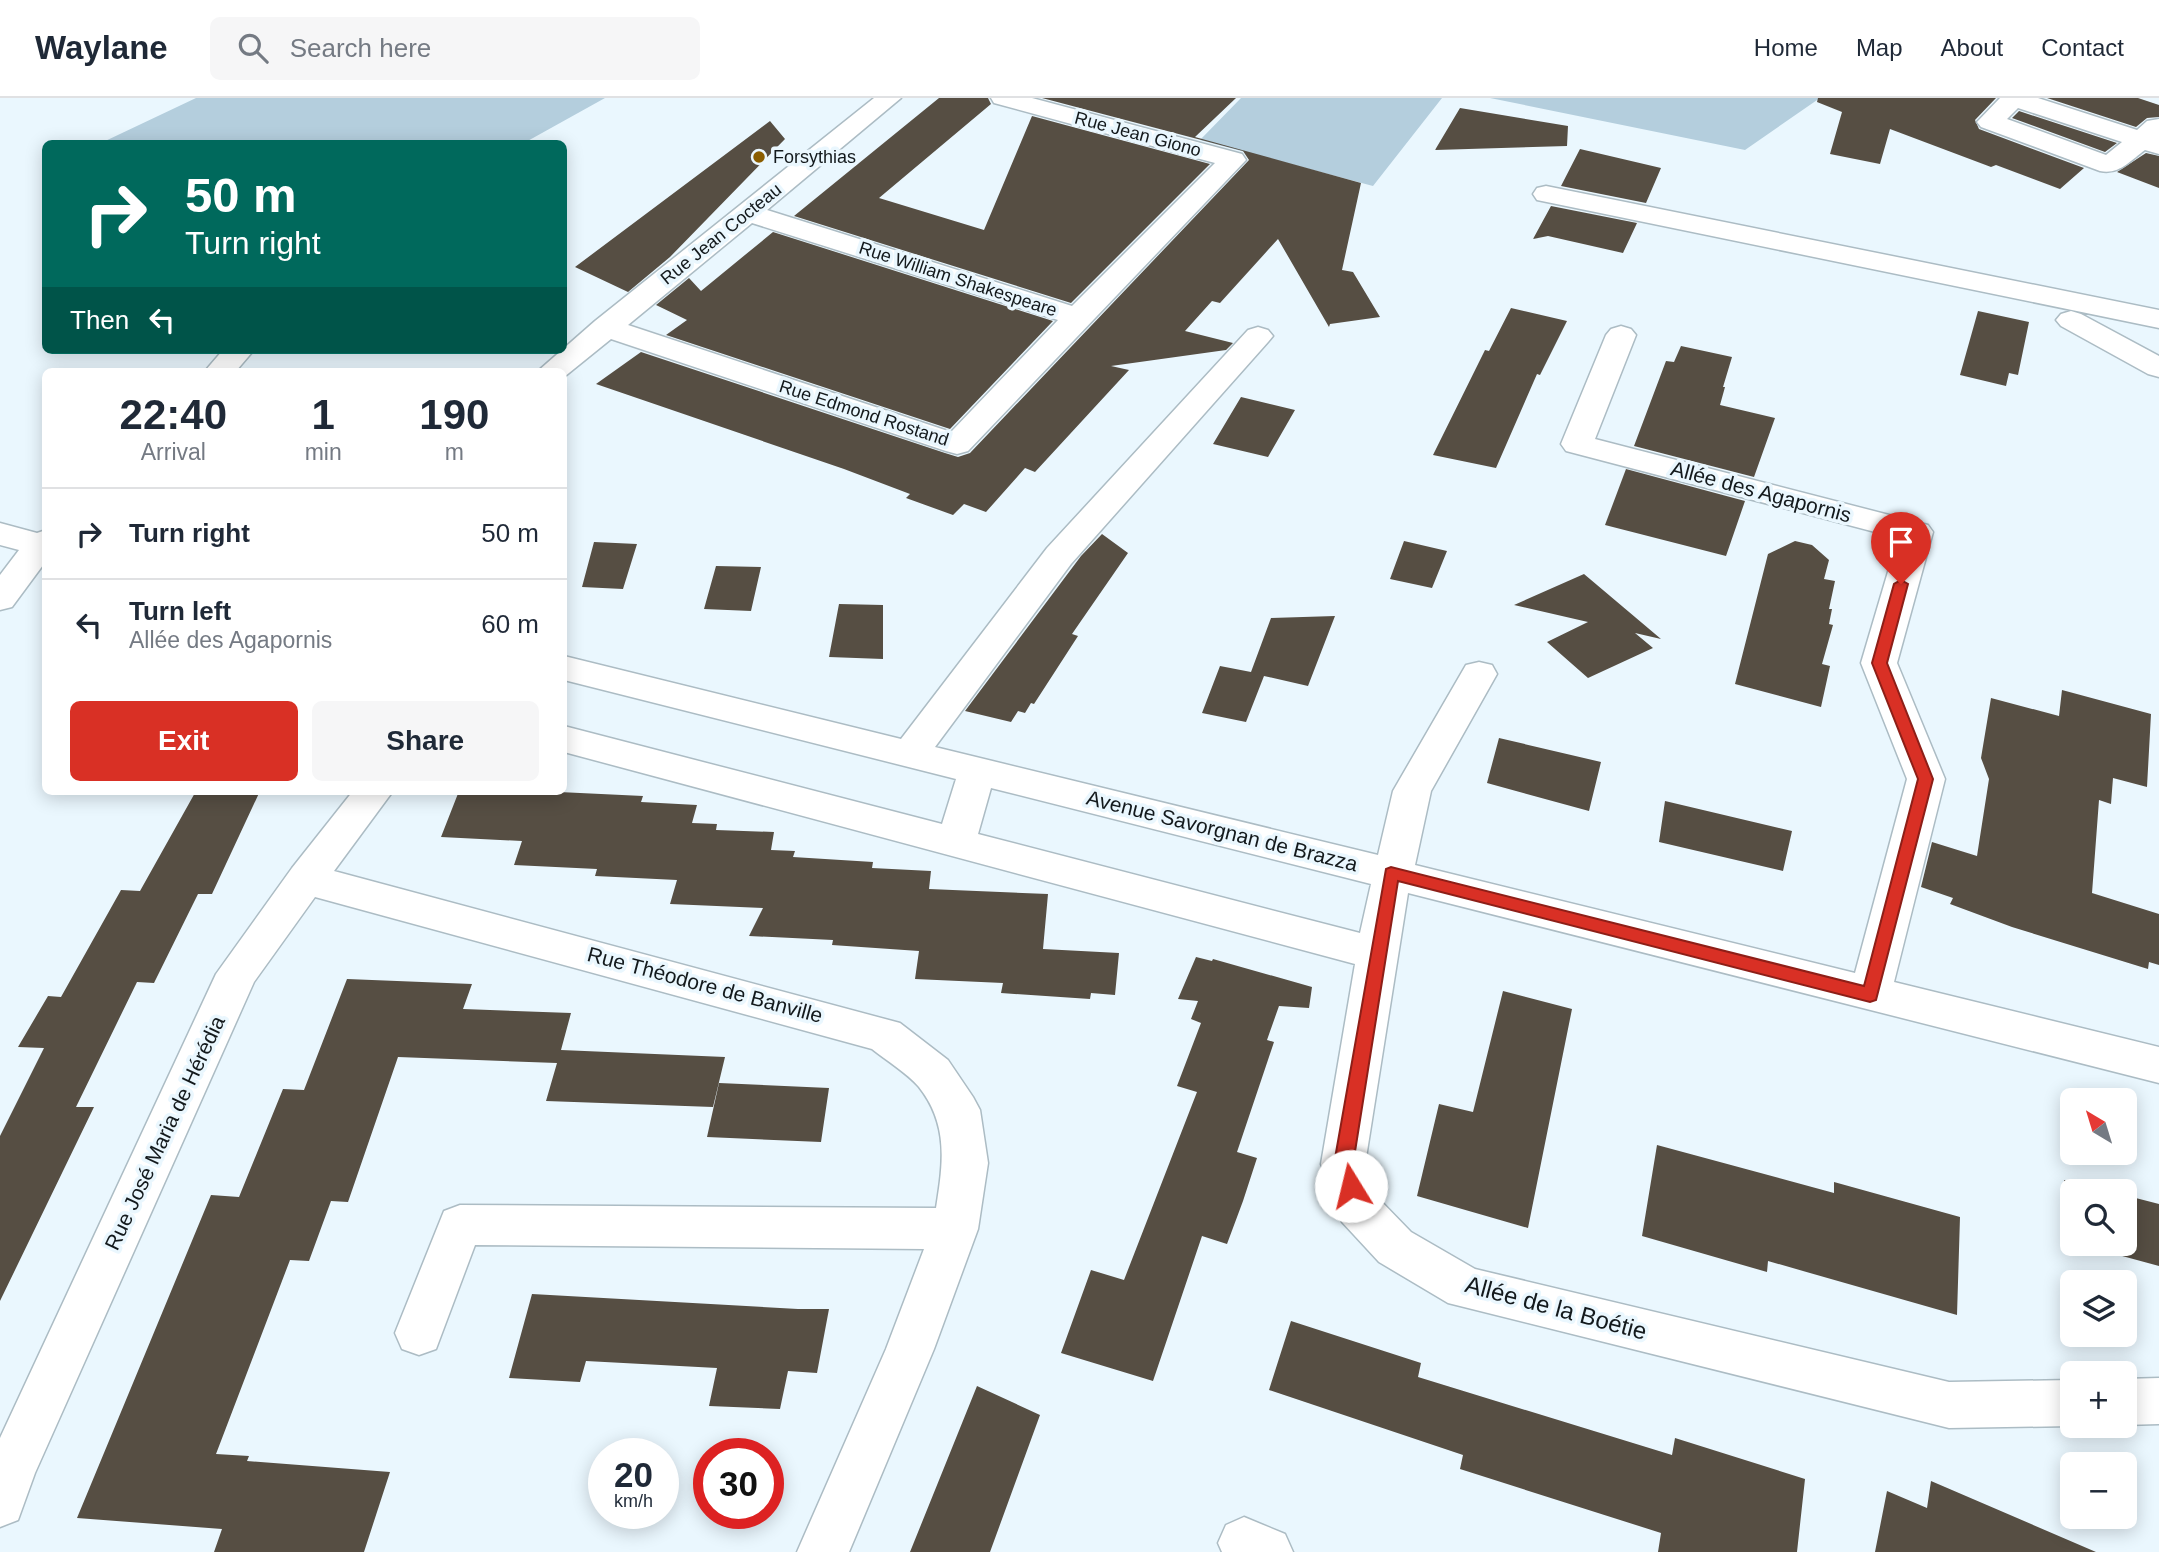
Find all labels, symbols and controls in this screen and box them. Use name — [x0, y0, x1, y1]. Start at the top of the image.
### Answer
search box — [210, 17, 700, 80]
text: Waylane — [35, 29, 168, 66]
icon: search — [234, 29, 272, 67]
text: Search here — [290, 33, 431, 63]
text: Home — [1754, 34, 1818, 61]
text: Map — [1856, 34, 1903, 61]
text: About — [1941, 34, 2003, 61]
text: Contact — [2041, 34, 2124, 61]
street label: Rue Jean Giono — [1073, 108, 1203, 160]
place label: Forsythias — [773, 147, 856, 167]
marker: Forsythias — [751, 149, 767, 165]
icon: right — [70, 168, 161, 259]
text: 50 m — [185, 168, 297, 222]
street label: Rue Jean Cocteau — [657, 179, 785, 289]
text: Turn right — [185, 225, 321, 261]
street label: Rue William Shakespeare — [856, 237, 1060, 321]
icon: left — [143, 301, 181, 339]
text: Then — [70, 305, 129, 335]
street label: Rue Edmond Rostand — [777, 376, 951, 450]
text: 22:40 — [120, 391, 227, 438]
text: 1 — [311, 391, 335, 438]
text: 190 — [419, 391, 489, 438]
text: Arrival — [141, 439, 206, 465]
text: min — [305, 439, 342, 465]
text: m — [445, 439, 464, 465]
street label: Allée des Agapornis — [1668, 456, 1854, 527]
pin — [1871, 512, 1931, 584]
icon: right — [70, 515, 108, 553]
text: Turn right — [129, 518, 250, 548]
text: 50 m — [481, 518, 539, 548]
icon: arrive — [1882, 523, 1920, 561]
text: Turn left — [129, 596, 231, 626]
icon: left — [70, 606, 108, 644]
text: 60 m — [481, 609, 539, 639]
text: Allée des Agapornis — [129, 627, 332, 653]
button: Exit — [70, 701, 298, 781]
button: Share — [312, 701, 539, 781]
street label: Avenue Savorgnan de Brazza — [1084, 786, 1360, 875]
street label: Rue Théodore de Banville — [585, 942, 825, 1027]
street label: Rue José Maria de Hérédia — [100, 1012, 229, 1253]
north arrow — [2060, 1088, 2137, 1166]
map controls — [2060, 1088, 2137, 1529]
position arrow — [1314, 1149, 1388, 1223]
button: search — [2060, 1179, 2137, 1256]
street label: Allée de la Boétie — [1462, 1270, 1650, 1345]
button: layers — [2060, 1270, 2137, 1347]
button: + — [2060, 1361, 2137, 1438]
speed limit sign: 30 — [693, 1438, 784, 1529]
button: − — [2060, 1452, 2137, 1529]
text: 20 — [614, 1455, 653, 1494]
text: km/h — [614, 1491, 653, 1511]

